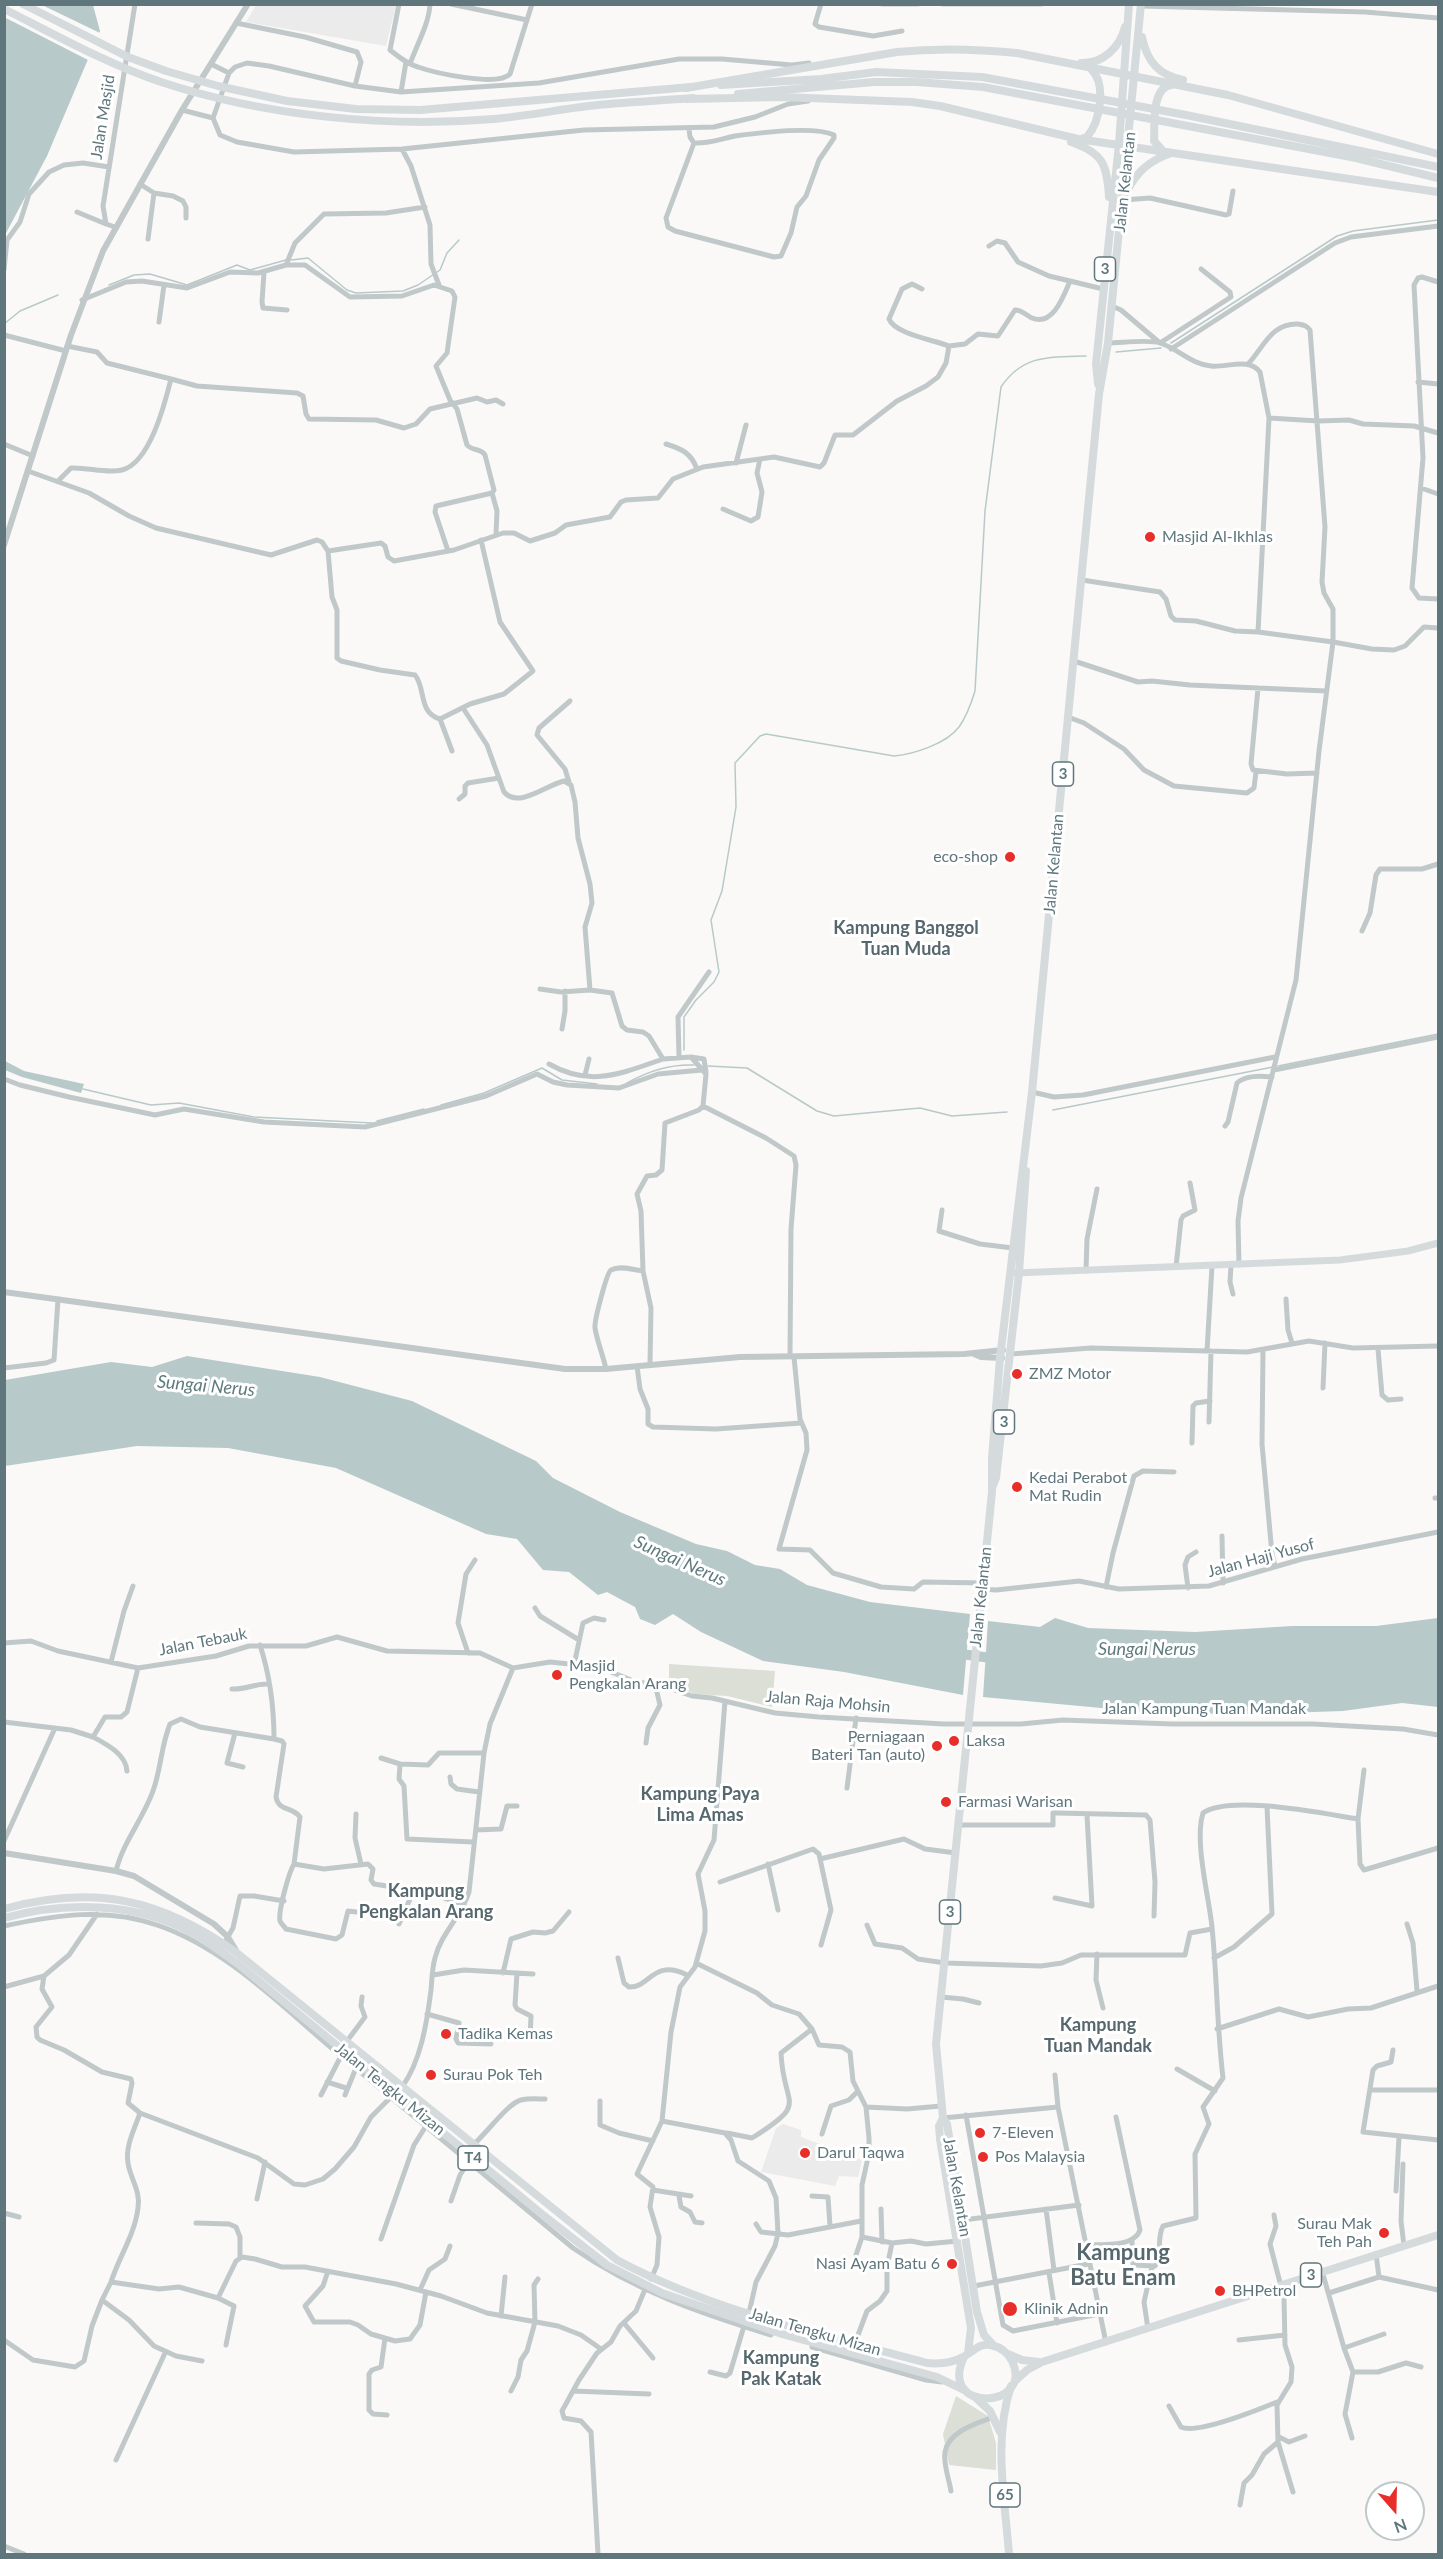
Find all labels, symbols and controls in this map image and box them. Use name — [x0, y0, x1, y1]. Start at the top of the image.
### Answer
street label: Jalan Masjid — [87, 73, 119, 161]
street label: Jalan Kelantan — [1110, 131, 1140, 233]
road number: 3 — [1094, 257, 1116, 281]
place label: Masjid Al-Ikhlas — [1162, 527, 1273, 547]
marker: Masjid Al-Ikhlas — [1143, 530, 1157, 544]
road number: 3 — [1052, 762, 1074, 786]
street label: Jalan Kelantan — [1040, 813, 1068, 915]
place label: eco-shop — [933, 847, 998, 867]
marker: eco-shop — [1003, 850, 1017, 864]
district label: Kampung Banggol Tuan Muda — [833, 917, 979, 960]
place label: ZMZ Motor — [1029, 1364, 1111, 1384]
marker: ZMZ Motor — [1010, 1367, 1024, 1381]
water label: Sungai Nerus — [156, 1371, 256, 1401]
road number: 3 — [994, 1410, 1014, 1434]
place label: Kedai Perabot Mat Rudin — [1029, 1468, 1127, 1506]
marker: Kedai Perabot Mat Rudin — [1010, 1480, 1024, 1494]
water label: Sungai Nerus — [631, 1531, 729, 1591]
street label: Jalan Haji Yusof — [1205, 1535, 1317, 1581]
street label: Jalan Kelantan — [966, 1546, 996, 1648]
street label: Jalan Tebauk — [157, 1624, 249, 1660]
water label: Sungai Nerus — [1098, 1638, 1196, 1660]
place label: Masjid Pengkalan Arang — [569, 1656, 686, 1694]
marker: Masjid Pengkalan Arang — [550, 1668, 564, 1682]
street label: Jalan Raja Mohsin — [765, 1687, 891, 1717]
street label: Jalan Kampung Tuan Mandak — [1102, 1699, 1306, 1719]
place label: Perniagaan Bateri Tan (auto) — [811, 1727, 925, 1765]
place label: Laksa — [966, 1731, 1005, 1751]
marker: Laksa — [947, 1734, 961, 1748]
marker: Perniagaan Bateri Tan (auto) — [930, 1739, 944, 1753]
district label: Kampung Paya Lima Amas — [640, 1783, 760, 1826]
place label: Farmasi Warisan — [958, 1792, 1073, 1812]
marker: Farmasi Warisan — [939, 1795, 953, 1809]
district label: Kampung Pengkalan Arang — [359, 1880, 493, 1922]
road number: 3 — [940, 1900, 960, 1924]
district label: Kampung Tuan Mandak — [1044, 2014, 1152, 2056]
place label: Tadika Kemas — [458, 2024, 553, 2044]
marker: Tadika Kemas — [439, 2027, 453, 2041]
street label: Jalan Tengku Mizan — [331, 2039, 449, 2139]
place label: Surau Pok Teh — [443, 2065, 542, 2085]
marker: Surau Pok Teh — [424, 2068, 438, 2082]
place label: 7-Eleven — [992, 2123, 1054, 2143]
marker: 7-Eleven — [973, 2126, 987, 2140]
street label: Jalan Kelantan — [939, 2136, 975, 2238]
place label: Darul Taqwa — [817, 2143, 904, 2163]
road number: T4 — [458, 2146, 488, 2170]
marker: Darul Taqwa — [798, 2146, 812, 2160]
place label: Pos Malaysia — [995, 2147, 1085, 2167]
marker: Pos Malaysia — [976, 2150, 990, 2164]
place label: Surau Mak Teh Pah — [1297, 2214, 1372, 2252]
marker: Surau Mak Teh Pah — [1377, 2226, 1391, 2240]
district label: Kampung Batu Enam — [1070, 2240, 1176, 2292]
place label: Nasi Ayam Batu 6 — [816, 2254, 940, 2274]
marker: Nasi Ayam Batu 6 — [945, 2257, 959, 2271]
road number: 3 — [1300, 2263, 1322, 2287]
place label: BHPetrol — [1232, 2281, 1296, 2301]
marker: BHPetrol — [1213, 2284, 1227, 2298]
place label: Klinik Adnin — [1024, 2299, 1109, 2319]
marker: Klinik Adnin — [1001, 2300, 1019, 2318]
street label: Jalan Tengku Mizan — [747, 2304, 883, 2360]
district label: Kampung Pak Katak — [741, 2347, 821, 2390]
north arrow — [1365, 2481, 1425, 2541]
road number: 65 — [990, 2483, 1020, 2507]
text: N — [1392, 2515, 1410, 2538]

